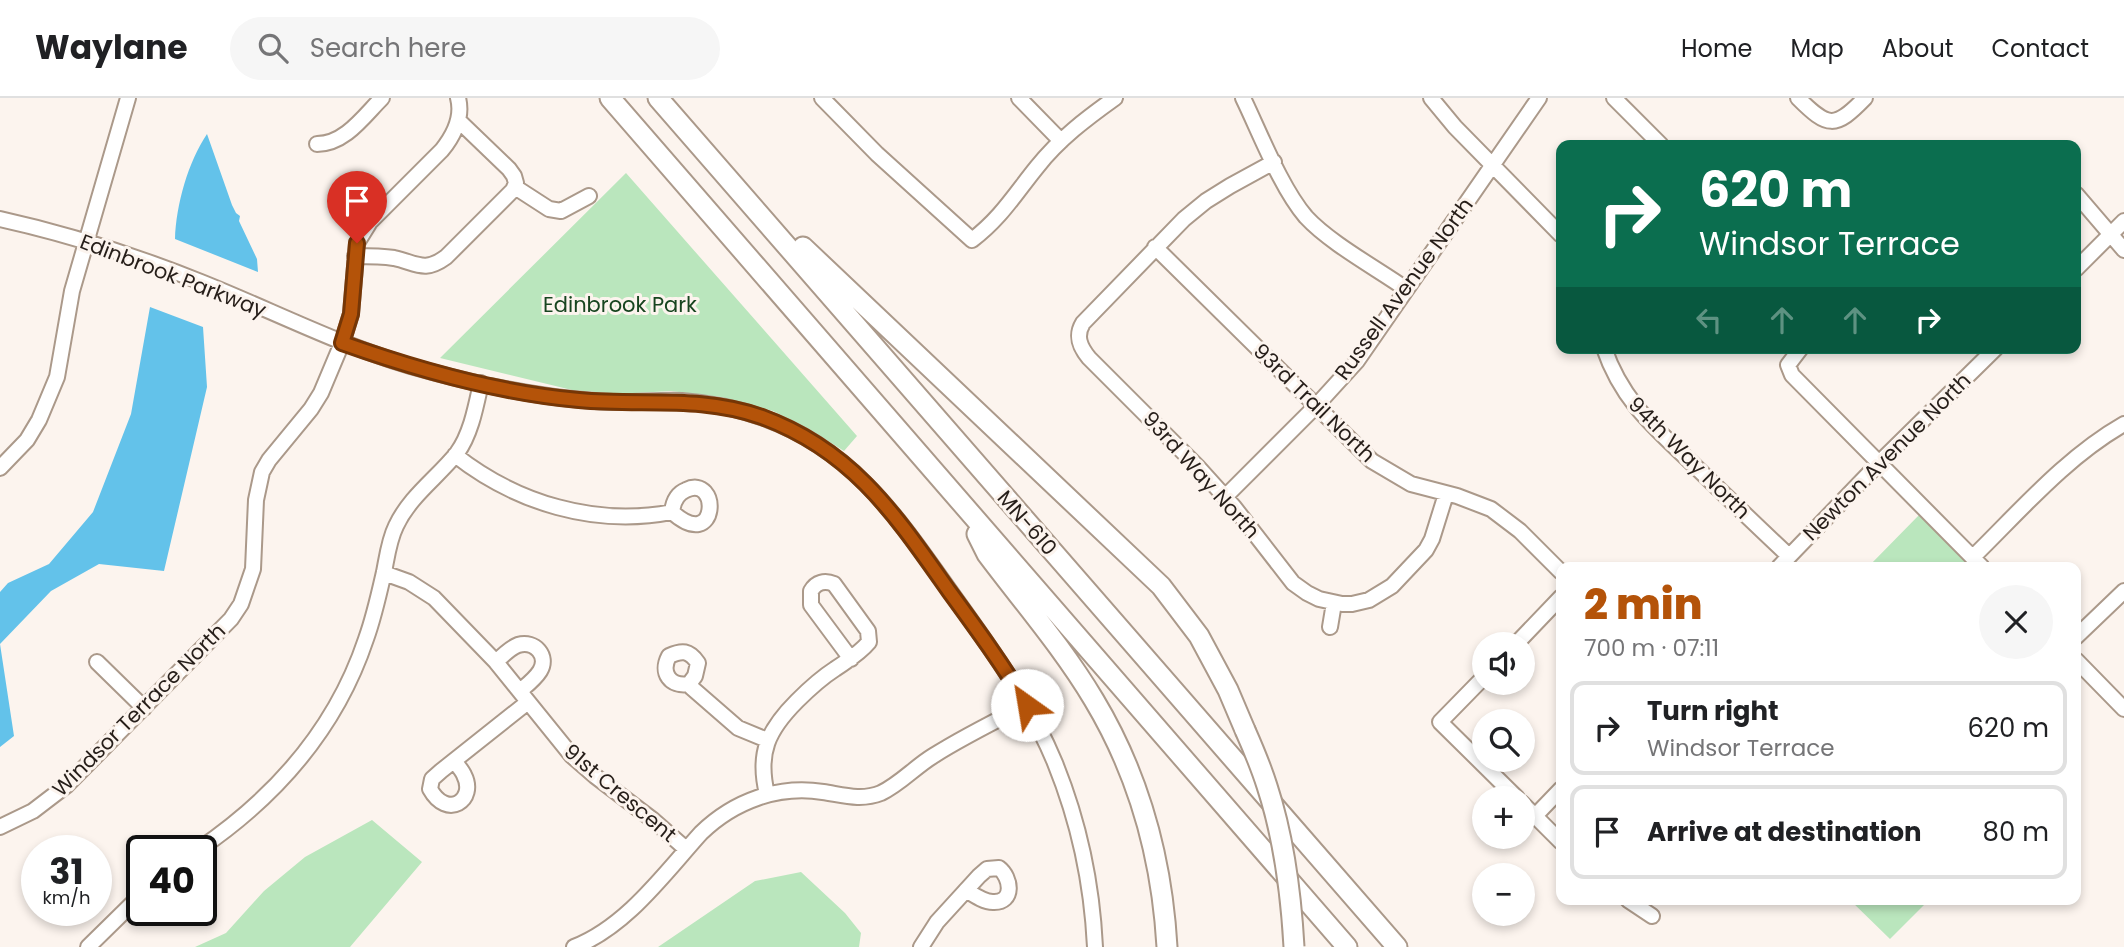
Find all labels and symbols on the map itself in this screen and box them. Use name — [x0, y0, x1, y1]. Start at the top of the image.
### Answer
pin — [327, 171, 387, 243]
street label: Russell Avenue North — [1328, 192, 1480, 386]
street label: Edinbrook Parkway — [76, 227, 271, 324]
park label: Edinbrook Park — [543, 290, 697, 319]
street label: 93rd Trail North — [1247, 337, 1382, 469]
street label: Newton Avenue North — [1796, 366, 1977, 547]
street label: 94th Way North — [1622, 390, 1757, 525]
street label: 93rd Way North — [1136, 405, 1267, 545]
street label: MN-610 — [991, 484, 1064, 561]
street label: Windsor Terrace North — [46, 617, 232, 803]
position arrow — [990, 668, 1064, 742]
street label: 91st Crescent — [558, 737, 683, 848]
speed limit sign: 40 — [126, 835, 217, 926]

